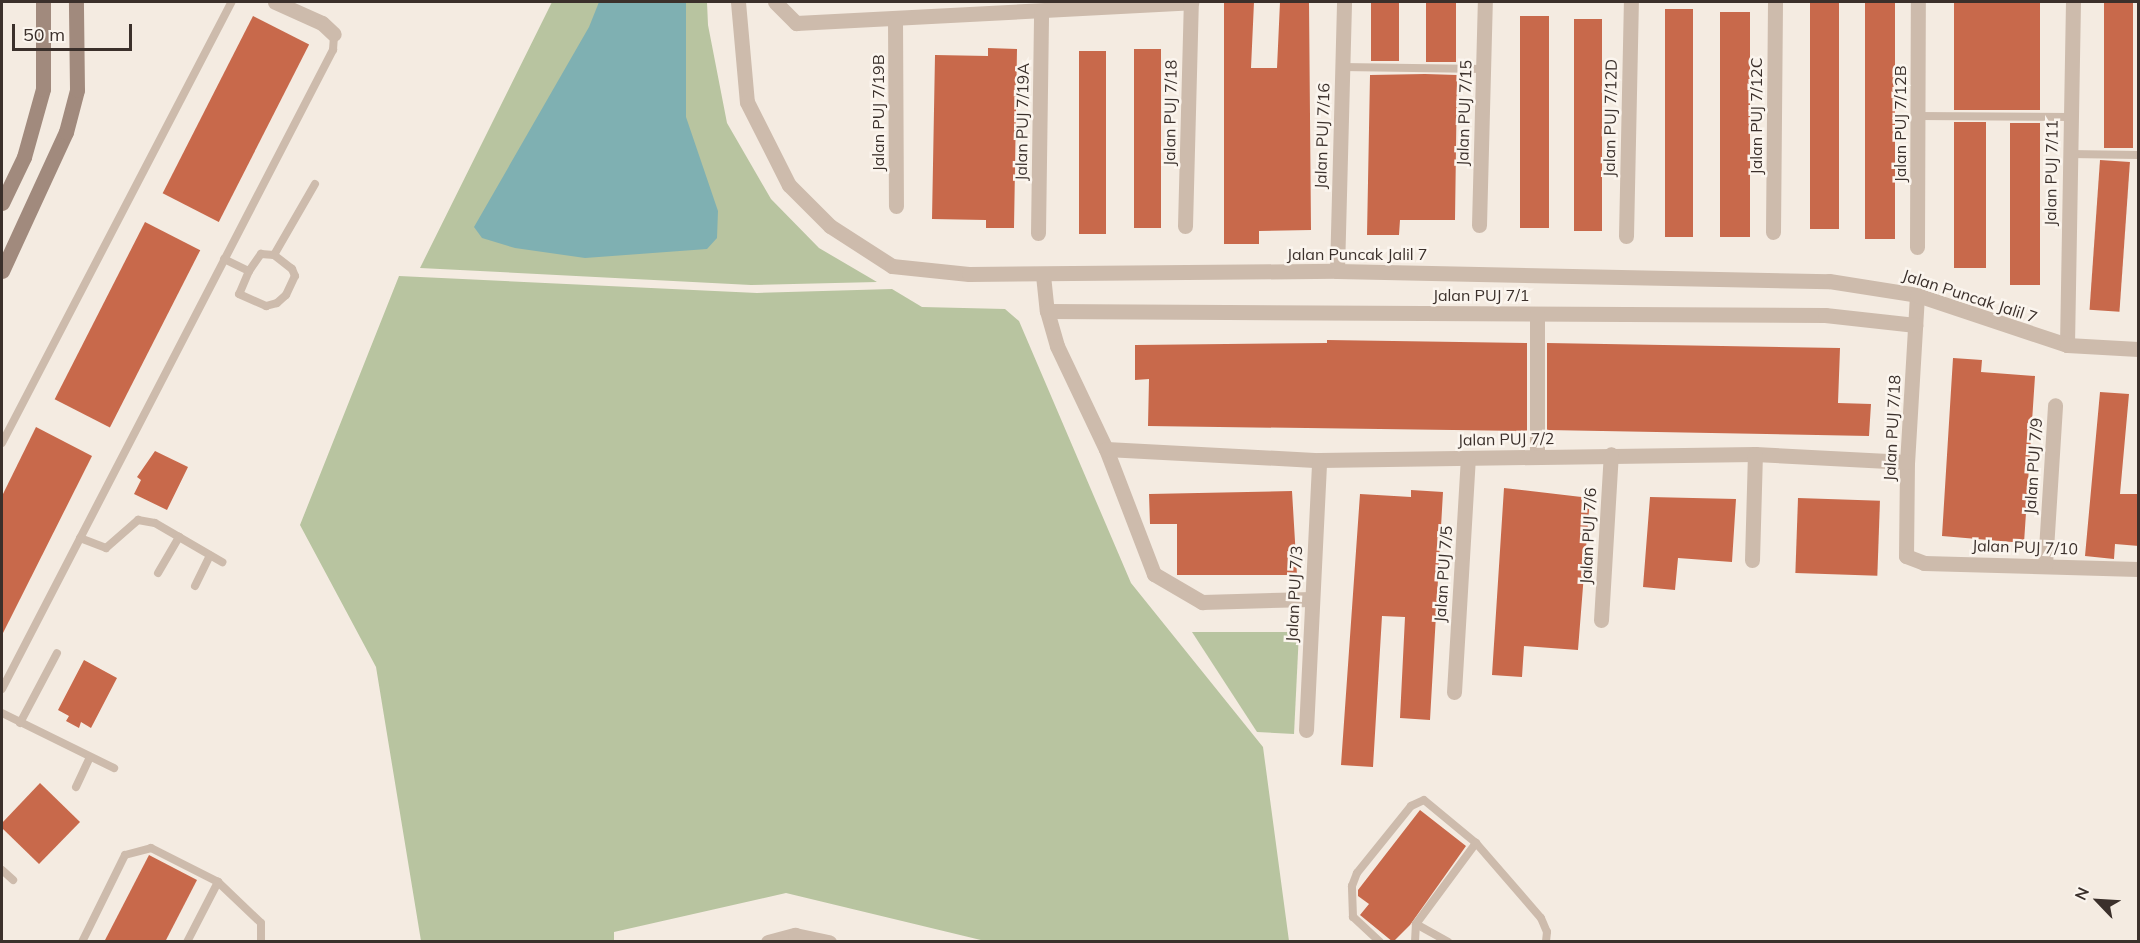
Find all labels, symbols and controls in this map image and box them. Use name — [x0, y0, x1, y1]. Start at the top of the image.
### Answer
scale bar — [15, 12, 135, 50]
text: 50 m — [23, 23, 65, 46]
street label: Jalan PUJ 7/19B — [868, 54, 888, 172]
street label: Jalan PUJ 7/12C — [1746, 57, 1766, 175]
street label: Jalan PUJ 7/12D — [1599, 59, 1621, 177]
street label: Jalan PUJ 7/18 — [1159, 60, 1181, 166]
street label: Jalan PUJ 7/15 — [1453, 60, 1475, 166]
street label: Jalan PUJ 7/19A — [1011, 63, 1033, 181]
street label: Jalan PUJ 7/12B — [1890, 65, 1910, 183]
street label: Jalan PUJ 7/16 — [1311, 83, 1333, 189]
street label: Jalan PUJ 7/11 — [2040, 120, 2062, 226]
street label: Jalan Puncak Jalil 7 — [1287, 244, 1427, 264]
street label: Jalan Puncak Jalil 7 — [1900, 265, 2040, 327]
street label: Jalan PUJ 7/1 — [1433, 285, 1529, 305]
street label: Jalan PUJ 7/18 — [1880, 374, 1904, 482]
street label: Jalan PUJ 7/9 — [2020, 417, 2046, 515]
street label: Jalan PUJ 7/2 — [1457, 429, 1555, 449]
street label: Jalan PUJ 7/6 — [1576, 487, 1600, 585]
street label: Jalan PUJ 7/5 — [1430, 525, 1456, 623]
street label: Jalan PUJ 7/10 — [1972, 536, 2078, 558]
street label: Jalan PUJ 7/3 — [1282, 545, 1306, 643]
north arrow — [2068, 871, 2128, 931]
text: N — [2070, 884, 2093, 903]

